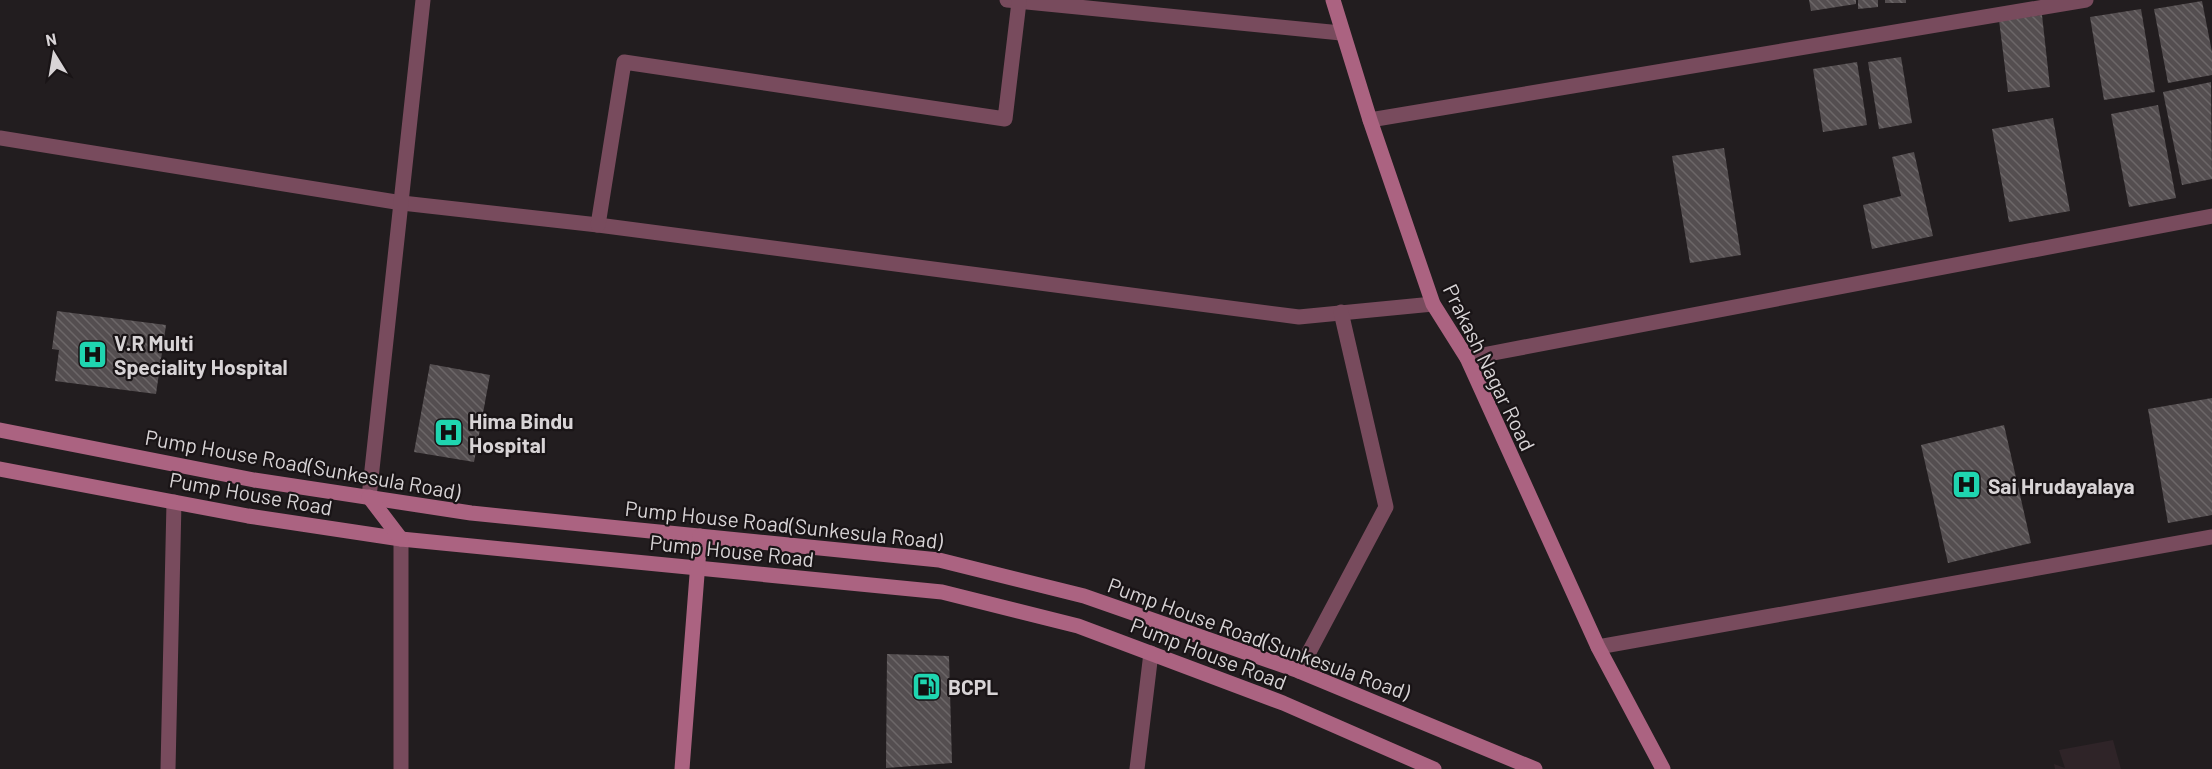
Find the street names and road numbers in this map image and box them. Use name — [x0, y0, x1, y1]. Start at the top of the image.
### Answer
street label: Prakash Nagar Road — [1439, 279, 1541, 455]
street label: Pump House Road(Sunkesula Road) — [143, 424, 463, 504]
street label: Pump House Road — [167, 466, 335, 520]
street label: Pump House Road(Sunkesula Road) — [624, 495, 944, 553]
street label: Pump House Road — [649, 529, 815, 571]
street label: Pump House Road(Sunkesula Road) — [1104, 571, 1414, 705]
street label: Pump House Road — [1127, 612, 1291, 694]

